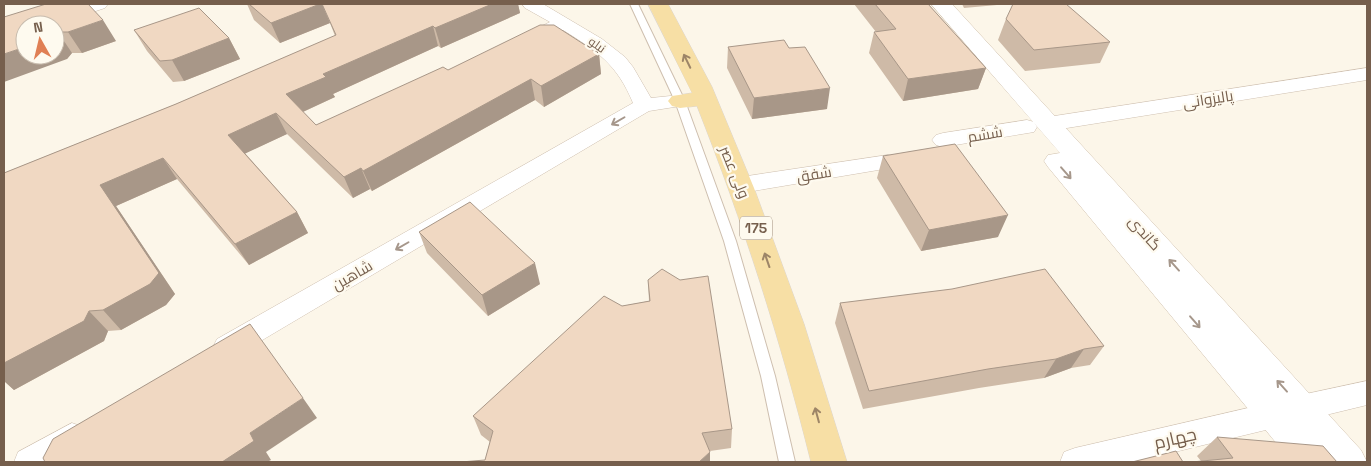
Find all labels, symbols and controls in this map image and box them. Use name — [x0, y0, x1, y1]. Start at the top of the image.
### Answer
north arrow — [15, 15, 65, 65]
text: N — [32, 18, 44, 37]
street label: نیلو — [585, 33, 609, 57]
one-way arrow — [682, 54, 691, 69]
street label: پالیزوانی — [1181, 86, 1235, 113]
one-way arrow — [611, 116, 625, 126]
street label: ششم — [966, 122, 1004, 147]
street label: ولی عصر — [715, 142, 754, 201]
street label: شفق — [795, 162, 833, 187]
one-way arrow — [1060, 166, 1072, 179]
street label: گاندی — [1124, 212, 1165, 255]
road number: 175 — [740, 217, 772, 240]
one-way arrow — [395, 242, 409, 252]
one-way arrow — [762, 253, 771, 269]
street label: شاهین — [328, 256, 376, 295]
one-way arrow — [1168, 259, 1179, 272]
one-way arrow — [1189, 316, 1200, 329]
one-way arrow — [1276, 380, 1287, 393]
one-way arrow — [812, 408, 821, 424]
street label: چهارم — [1151, 422, 1199, 455]

